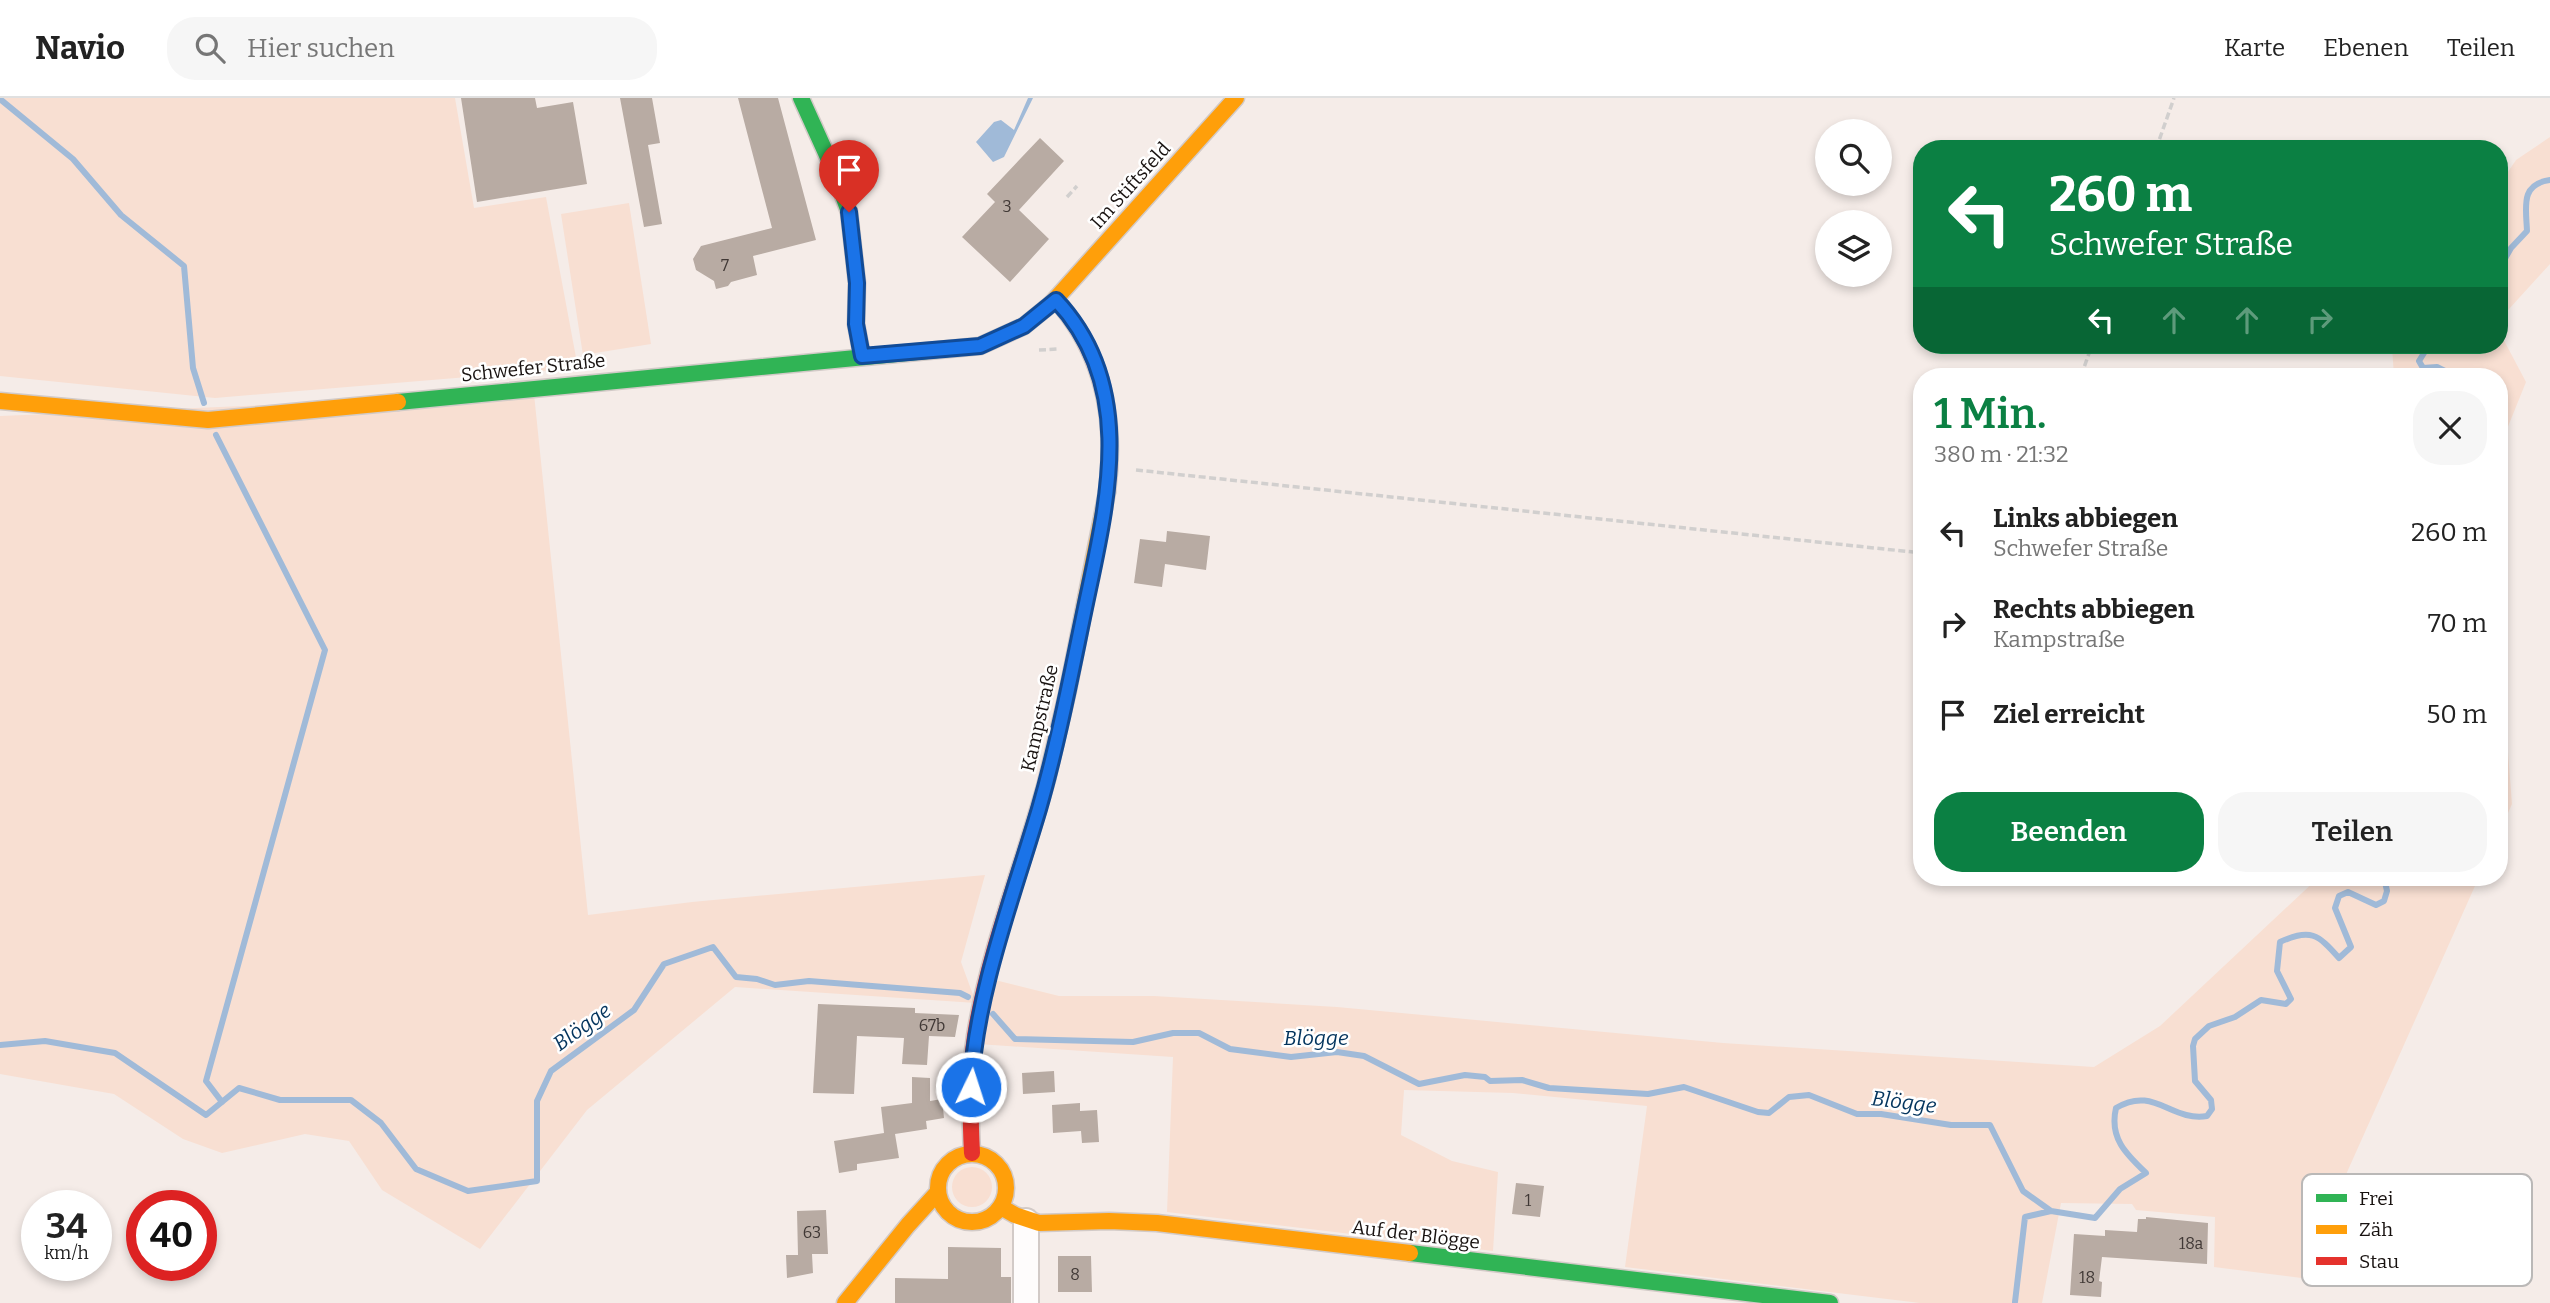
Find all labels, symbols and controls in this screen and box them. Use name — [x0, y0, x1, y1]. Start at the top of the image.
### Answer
search box — [167, 17, 657, 80]
text: Navio — [35, 28, 125, 68]
icon: search — [191, 29, 229, 67]
text: Hier suchen — [247, 33, 395, 64]
text: Karte — [2224, 34, 2285, 62]
text: Ebenen — [2323, 34, 2409, 62]
text: Teilen — [2447, 34, 2515, 62]
map controls — [1815, 119, 1892, 287]
button: search — [1815, 119, 1892, 196]
street label: Im Stiftsfeld — [1086, 137, 1175, 233]
pin — [819, 140, 879, 212]
icon: arrive — [830, 151, 868, 189]
text: 260 m — [2049, 165, 2192, 224]
icon: left — [1934, 168, 2025, 259]
house number: 3 — [1002, 197, 1012, 216]
button: layers — [1815, 210, 1892, 287]
text: Schwefer Straße — [2049, 225, 2293, 263]
house number: 7 — [721, 256, 729, 275]
icon: left — [2082, 301, 2120, 339]
icon: ahead — [2155, 301, 2193, 339]
icon: ahead — [2228, 301, 2266, 339]
icon: right — [2301, 301, 2339, 339]
street label: Schwefer Straße — [460, 348, 606, 387]
text: 1 Min. — [1934, 389, 2046, 439]
button: close — [2413, 391, 2487, 465]
text: 380 m · 21:32 — [1934, 440, 2069, 468]
text: Links abbiegen — [1993, 503, 2178, 534]
icon: left — [1934, 514, 1972, 552]
text: 260 m — [2411, 517, 2487, 548]
text: Schwefer Straße — [1993, 534, 2168, 562]
text: Rechts abbiegen — [1993, 594, 2195, 625]
icon: right — [1934, 605, 1972, 643]
text: 70 m — [2428, 608, 2487, 639]
text: Kampstraße — [1993, 625, 2125, 653]
street label: Kampstraße — [1016, 662, 1063, 774]
icon: arrive — [1934, 696, 1972, 734]
text: Ziel erreicht — [1993, 699, 2145, 730]
text: 50 m — [2426, 699, 2487, 730]
button: Beenden — [1934, 792, 2204, 872]
button: Teilen — [2218, 792, 2487, 872]
water label: Blögge — [548, 997, 616, 1057]
house number: 67b — [919, 1016, 945, 1035]
water label: Blögge — [1283, 1025, 1349, 1051]
position arrow — [934, 1050, 1008, 1124]
water label: Blögge — [1870, 1085, 1938, 1119]
legend — [2302, 1174, 2532, 1286]
text: Frei — [2359, 1187, 2394, 1210]
speed limit sign: 40 — [126, 1190, 217, 1281]
house number: 1 — [1525, 1191, 1532, 1210]
text: 34 — [46, 1205, 87, 1247]
street label: Auf der Blögge — [1351, 1215, 1481, 1254]
text: Zäh — [2359, 1218, 2393, 1241]
house number: 63 — [803, 1223, 821, 1242]
house number: 18a — [2179, 1234, 2203, 1253]
text: km/h — [44, 1242, 89, 1264]
text: Stau — [2359, 1250, 2399, 1273]
house number: 8 — [1070, 1265, 1080, 1284]
house number: 18 — [2079, 1268, 2095, 1287]

